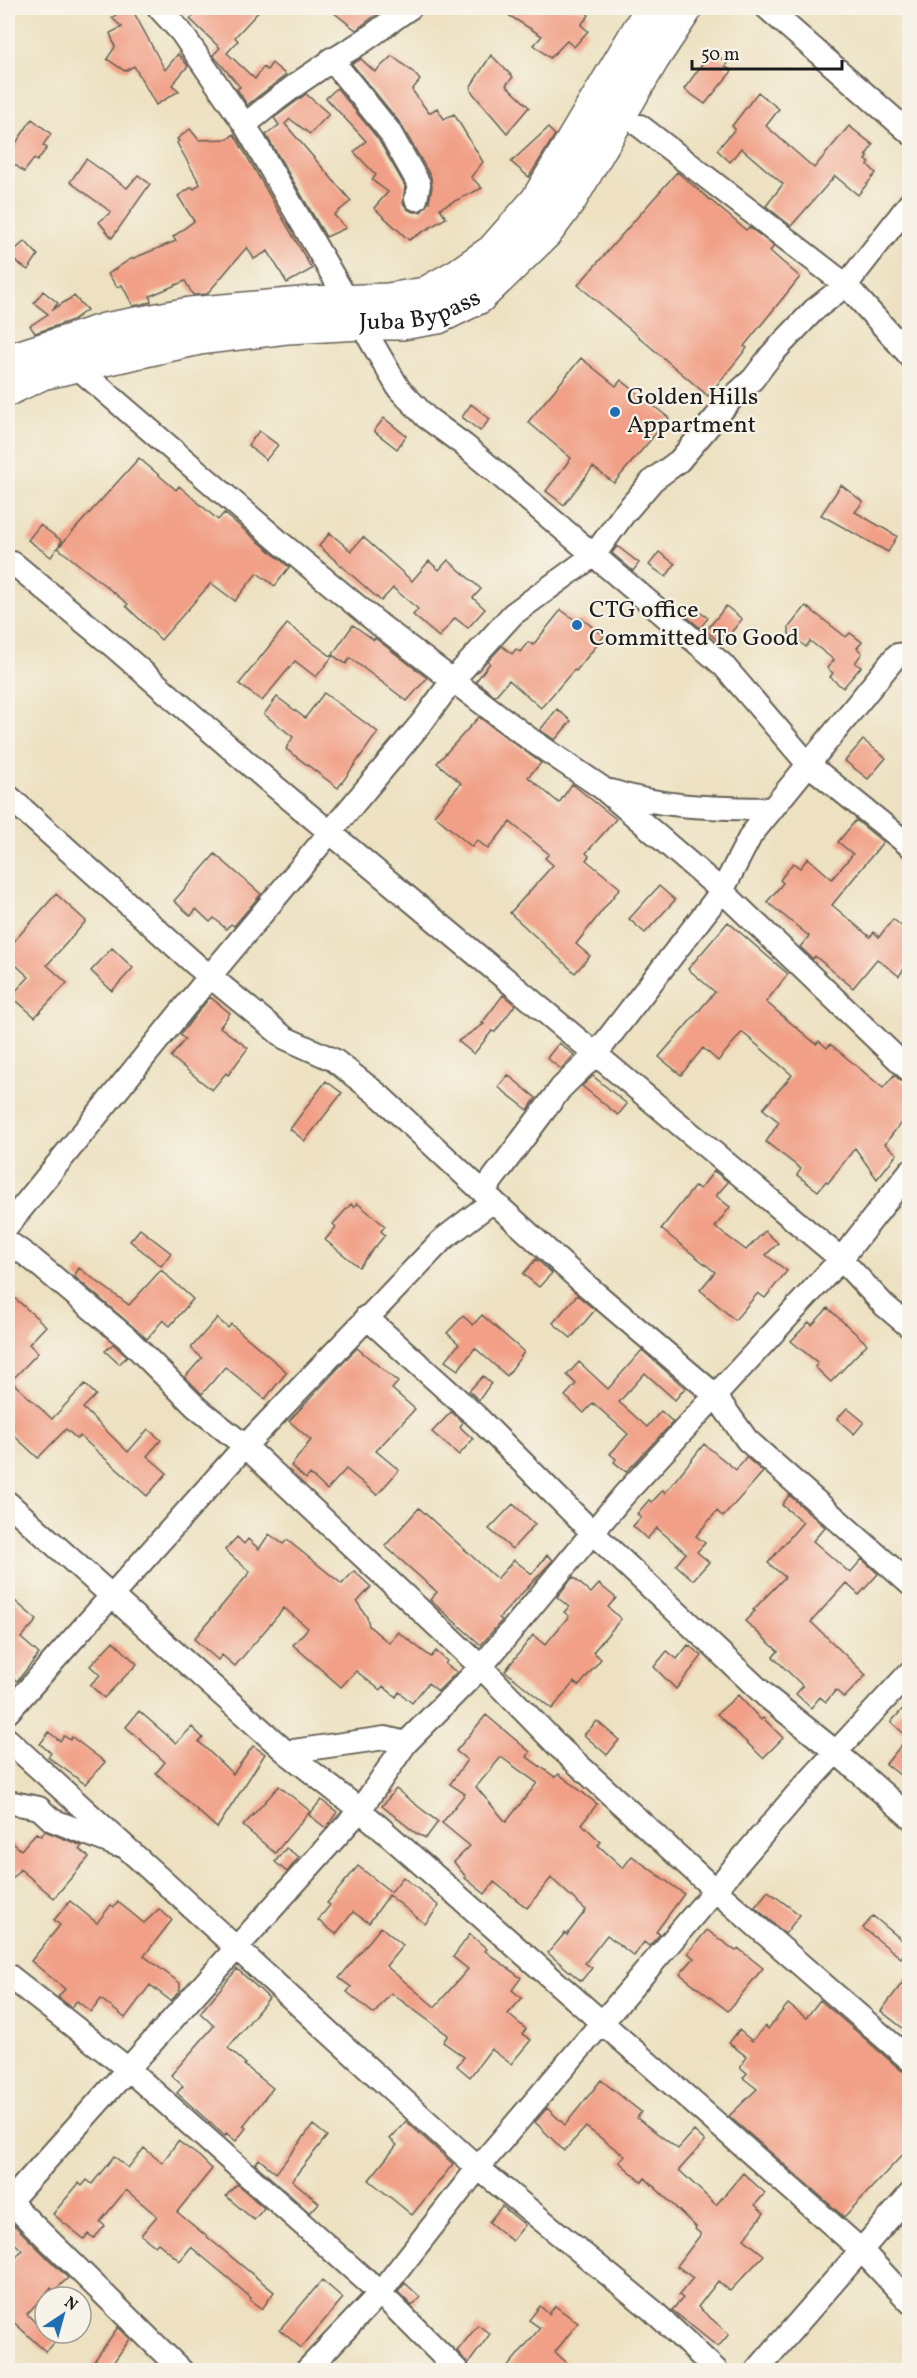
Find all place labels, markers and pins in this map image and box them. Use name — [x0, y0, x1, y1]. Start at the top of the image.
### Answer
place label: Golden Hills Appartment — [627, 381, 758, 443]
marker: Golden Hills Appartment — [608, 405, 622, 419]
place label: CTG office Committed To Good — [589, 594, 799, 656]
marker: CTG office Committed To Good — [570, 618, 584, 632]

